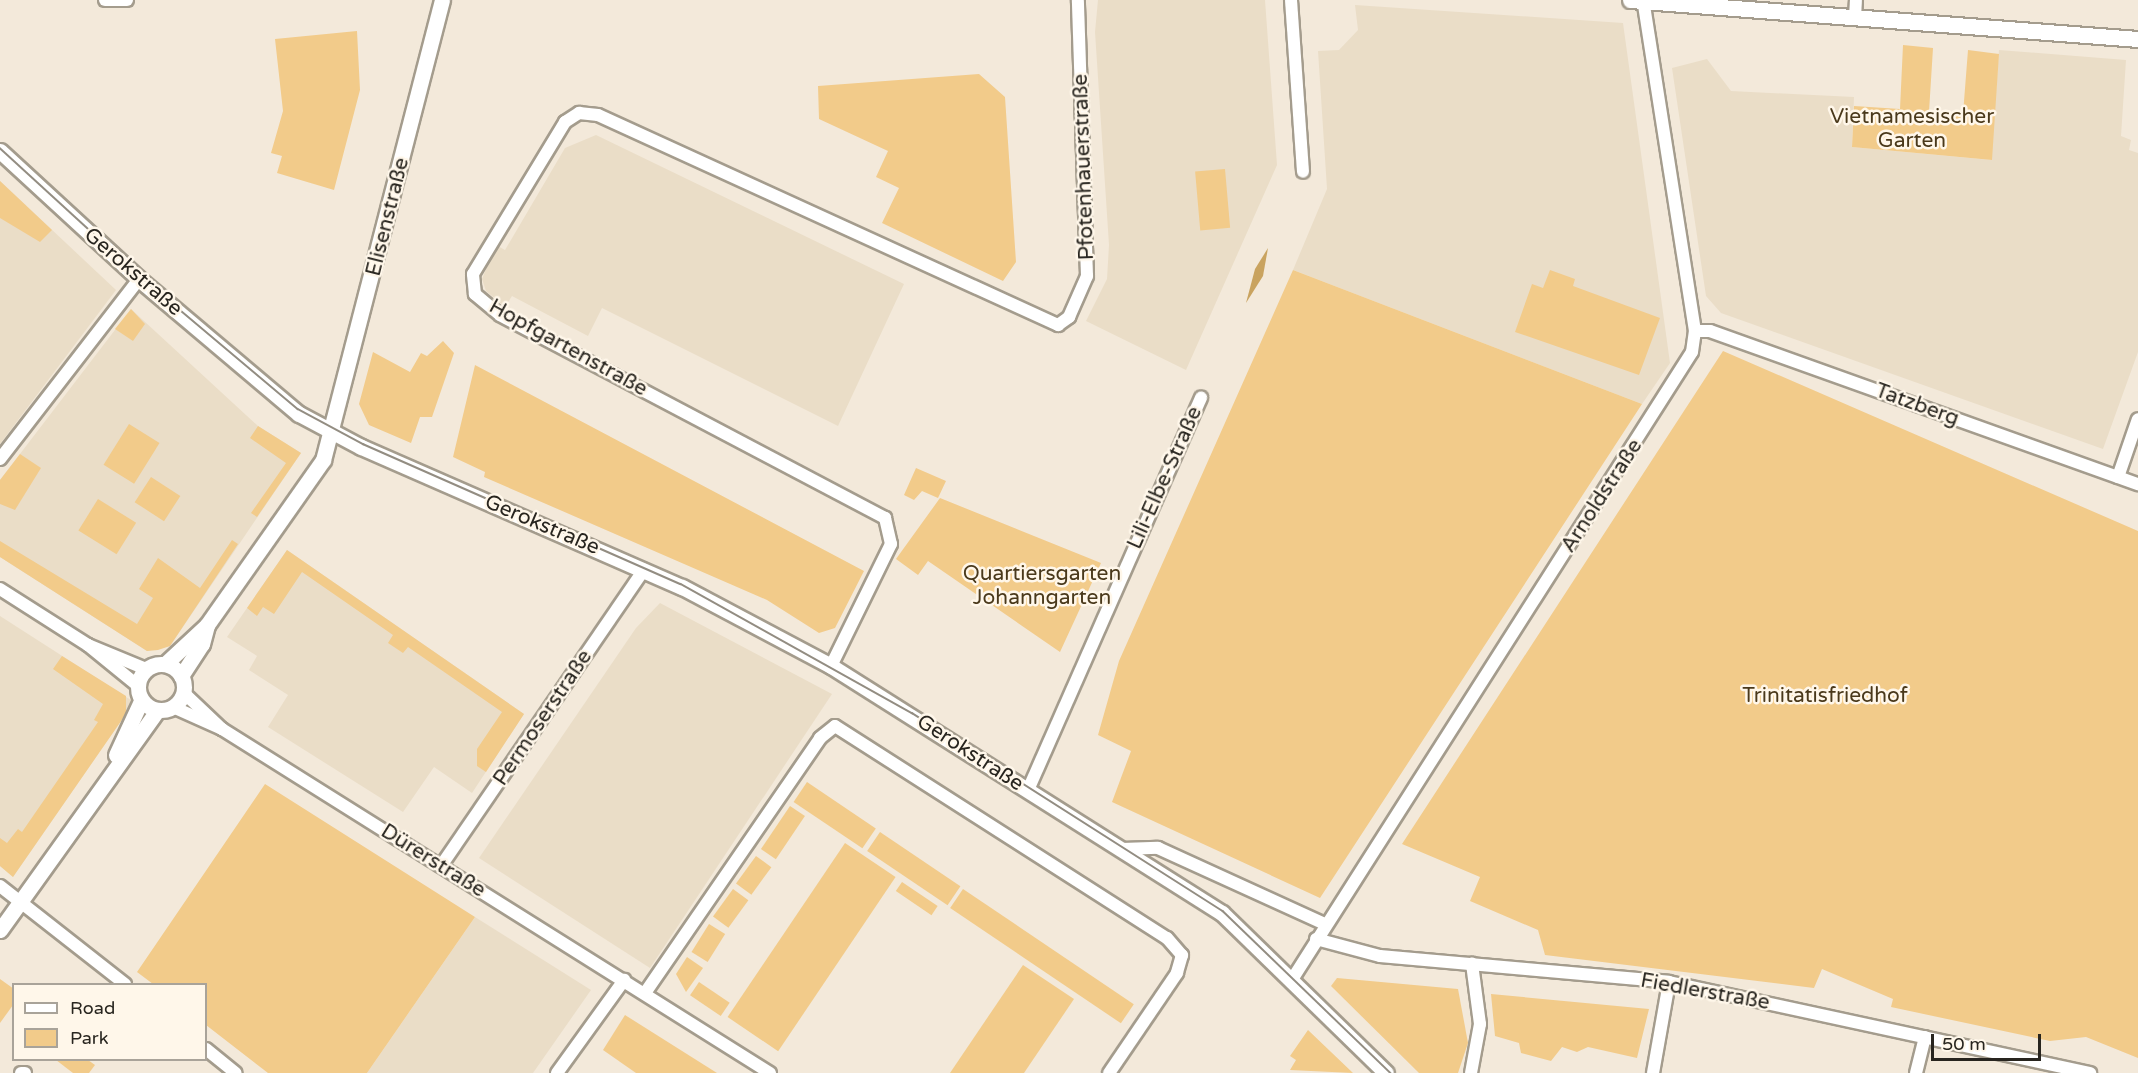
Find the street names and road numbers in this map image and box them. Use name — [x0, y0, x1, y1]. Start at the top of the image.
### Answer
street label: Pfotenhauerstraße — [1068, 73, 1100, 261]
street label: Elisenstraße — [361, 155, 415, 279]
street label: Gerokstraße — [79, 222, 187, 322]
street label: Hopfgartenstraße — [484, 294, 652, 402]
street label: Tatzberg — [1872, 378, 1962, 432]
street label: Lili-Elbe-Straße — [1122, 403, 1208, 553]
street label: Arnoldstraße — [1556, 435, 1648, 557]
street label: Gerokstraße — [481, 490, 603, 560]
street label: Permoserstraße — [488, 645, 598, 791]
street label: Gerokstraße — [912, 709, 1028, 797]
street label: Dürerstraße — [376, 819, 490, 903]
street label: Fiedlerstraße — [1639, 968, 1771, 1016]

